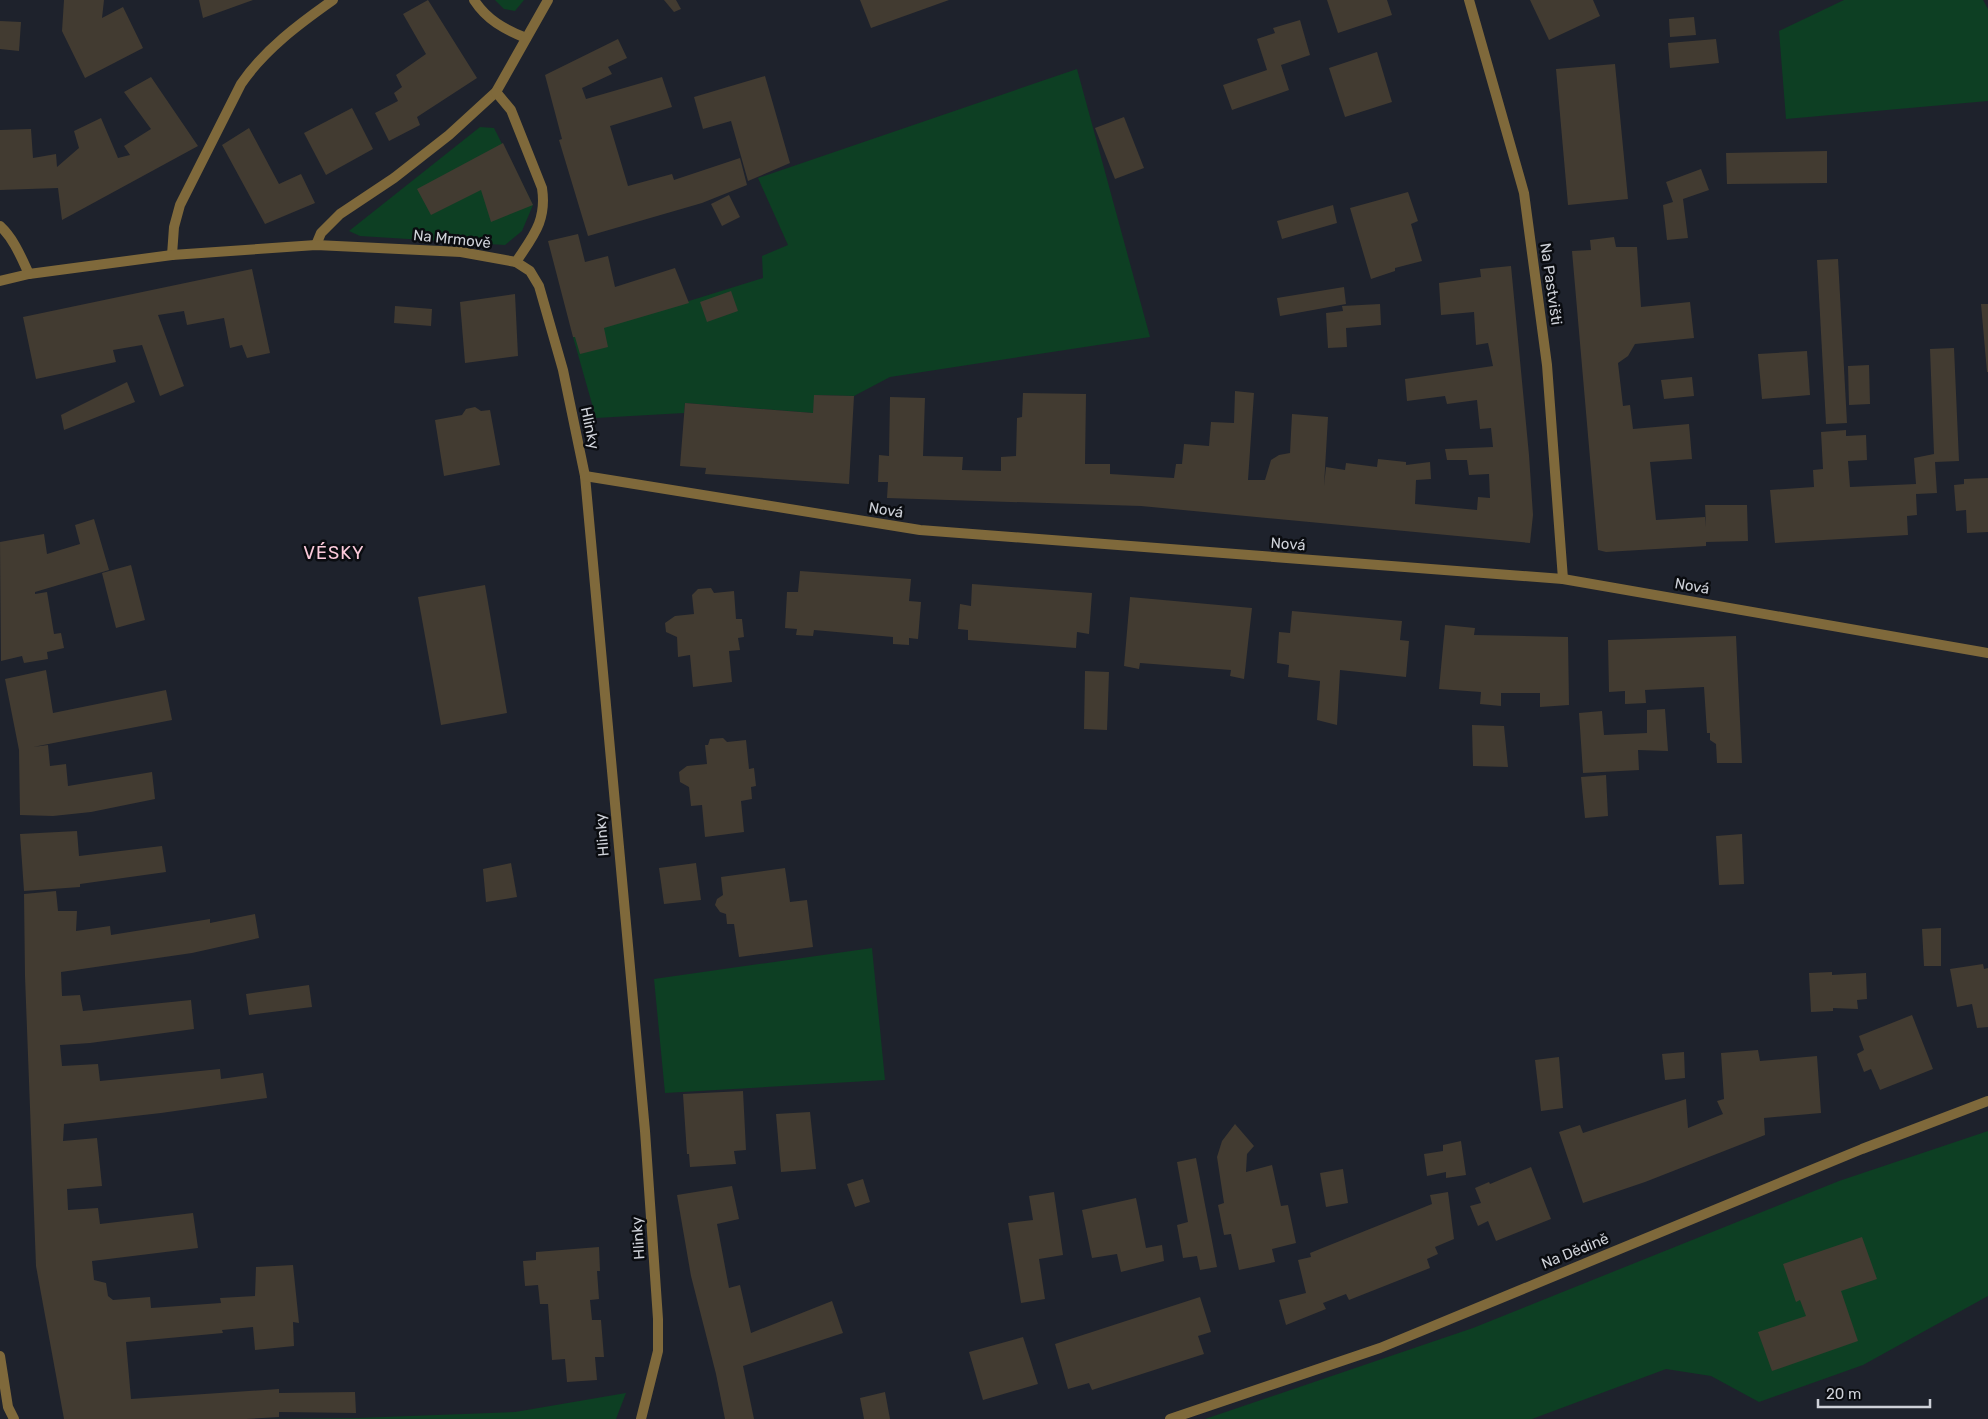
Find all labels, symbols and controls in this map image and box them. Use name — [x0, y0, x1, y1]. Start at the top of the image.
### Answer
street label: Na Mrmově — [412, 226, 492, 252]
street label: Na Pastvišti — [1536, 242, 1566, 326]
street label: Hlinky — [577, 405, 603, 451]
street label: Nová — [867, 498, 905, 522]
street label: Nová — [1270, 534, 1306, 554]
district label: VÉSKY — [303, 542, 365, 564]
street label: Nová — [1673, 574, 1711, 598]
street label: Hlinky — [591, 813, 613, 857]
street label: Hlinky — [628, 1216, 648, 1260]
street label: Na Dědině — [1539, 1229, 1611, 1273]
scale bar — [1818, 1376, 1930, 1408]
text: 20 m — [1826, 1385, 1861, 1403]

